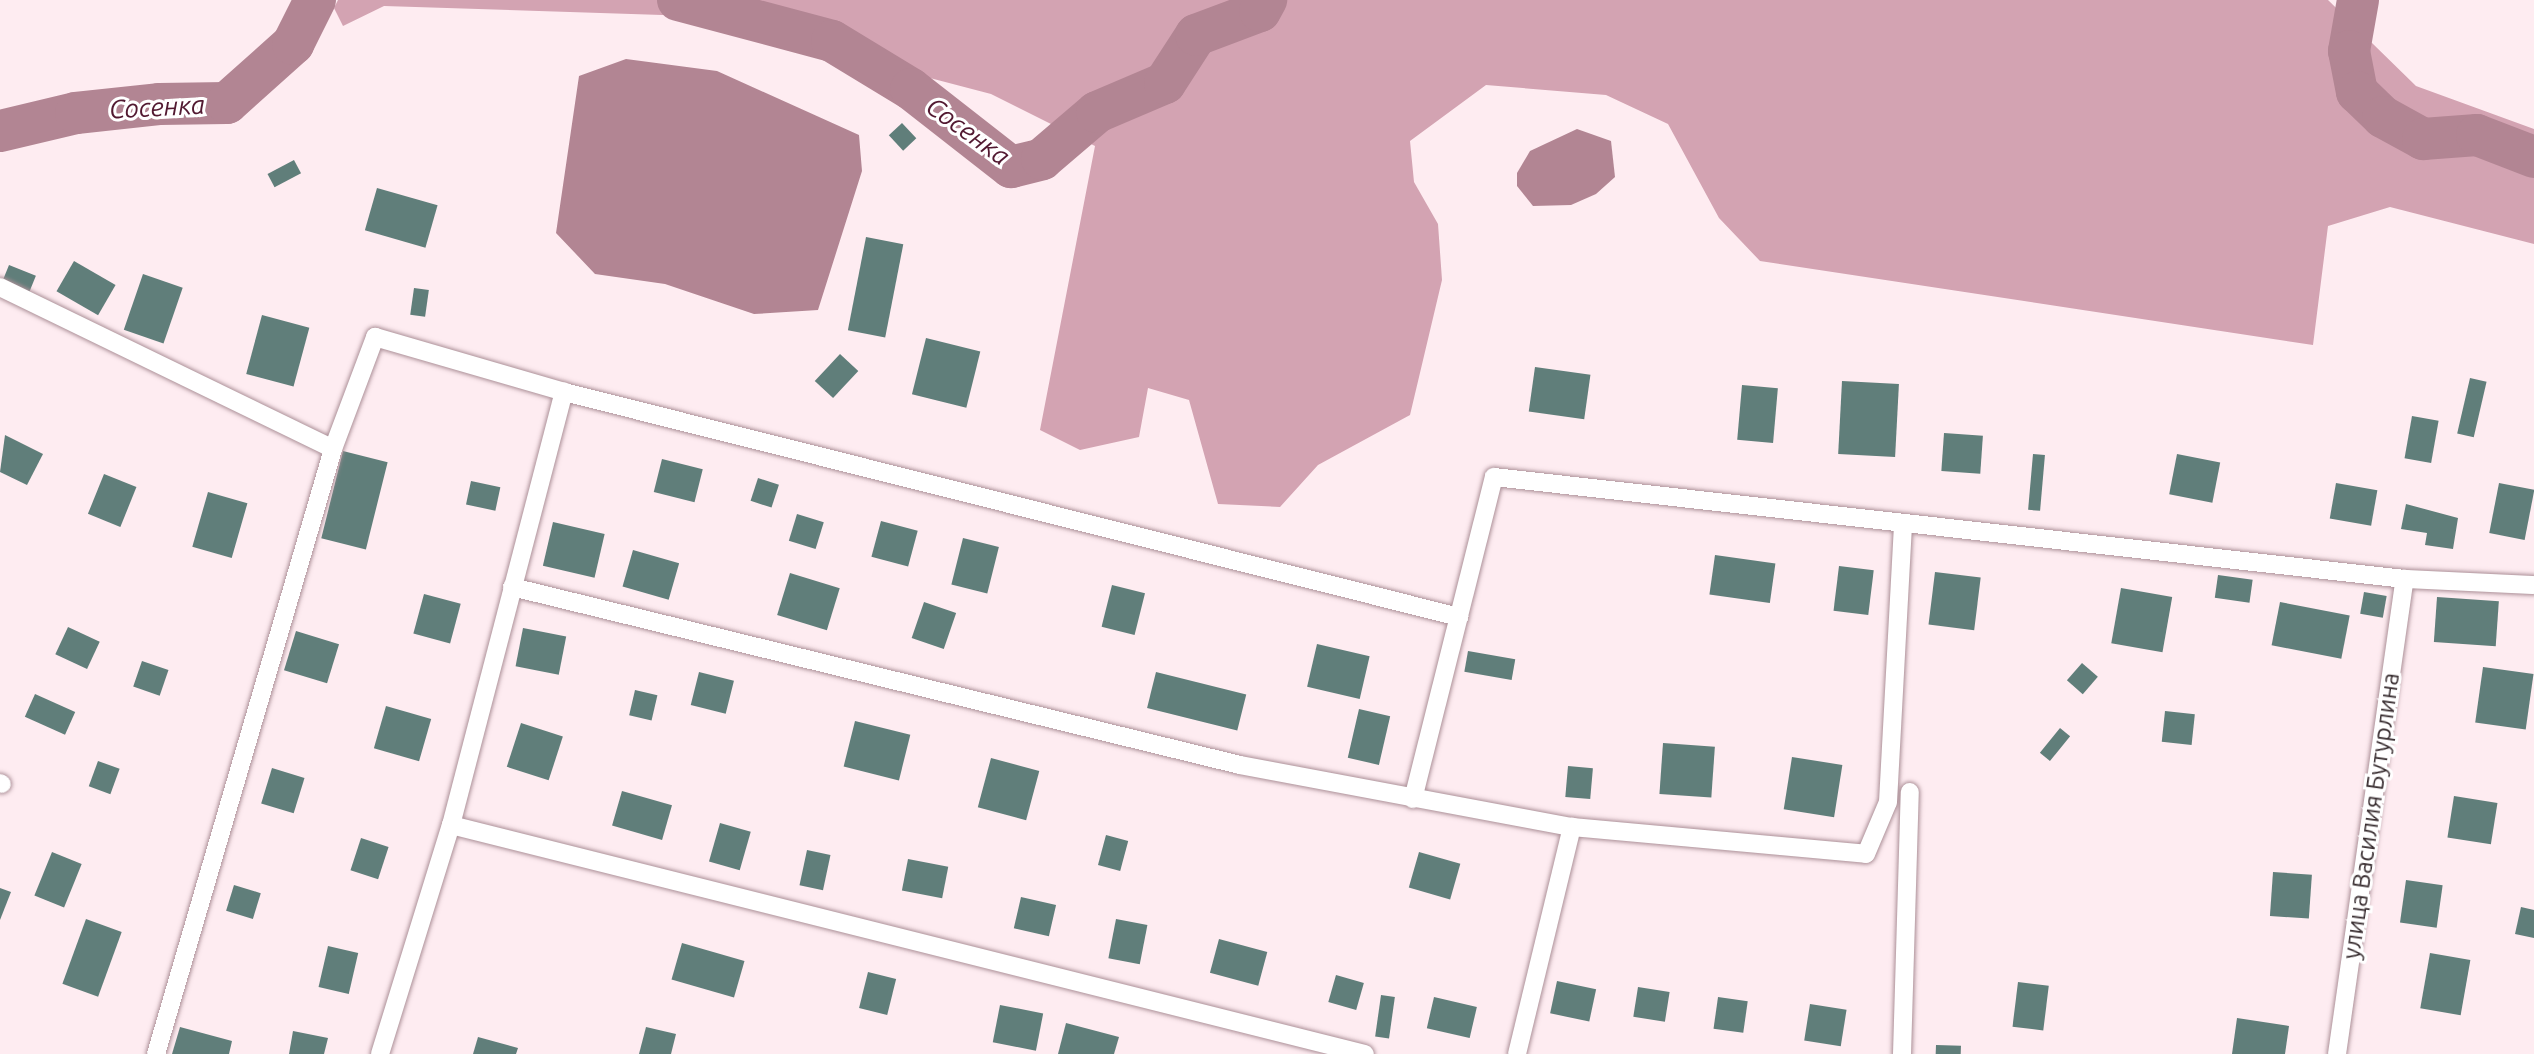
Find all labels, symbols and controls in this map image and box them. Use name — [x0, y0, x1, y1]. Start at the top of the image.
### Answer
water label: Сосенка — [108, 89, 206, 125]
water label: Сосенка — [920, 90, 1016, 172]
street label: улица Василия Бутурлина — [2337, 671, 2405, 961]

